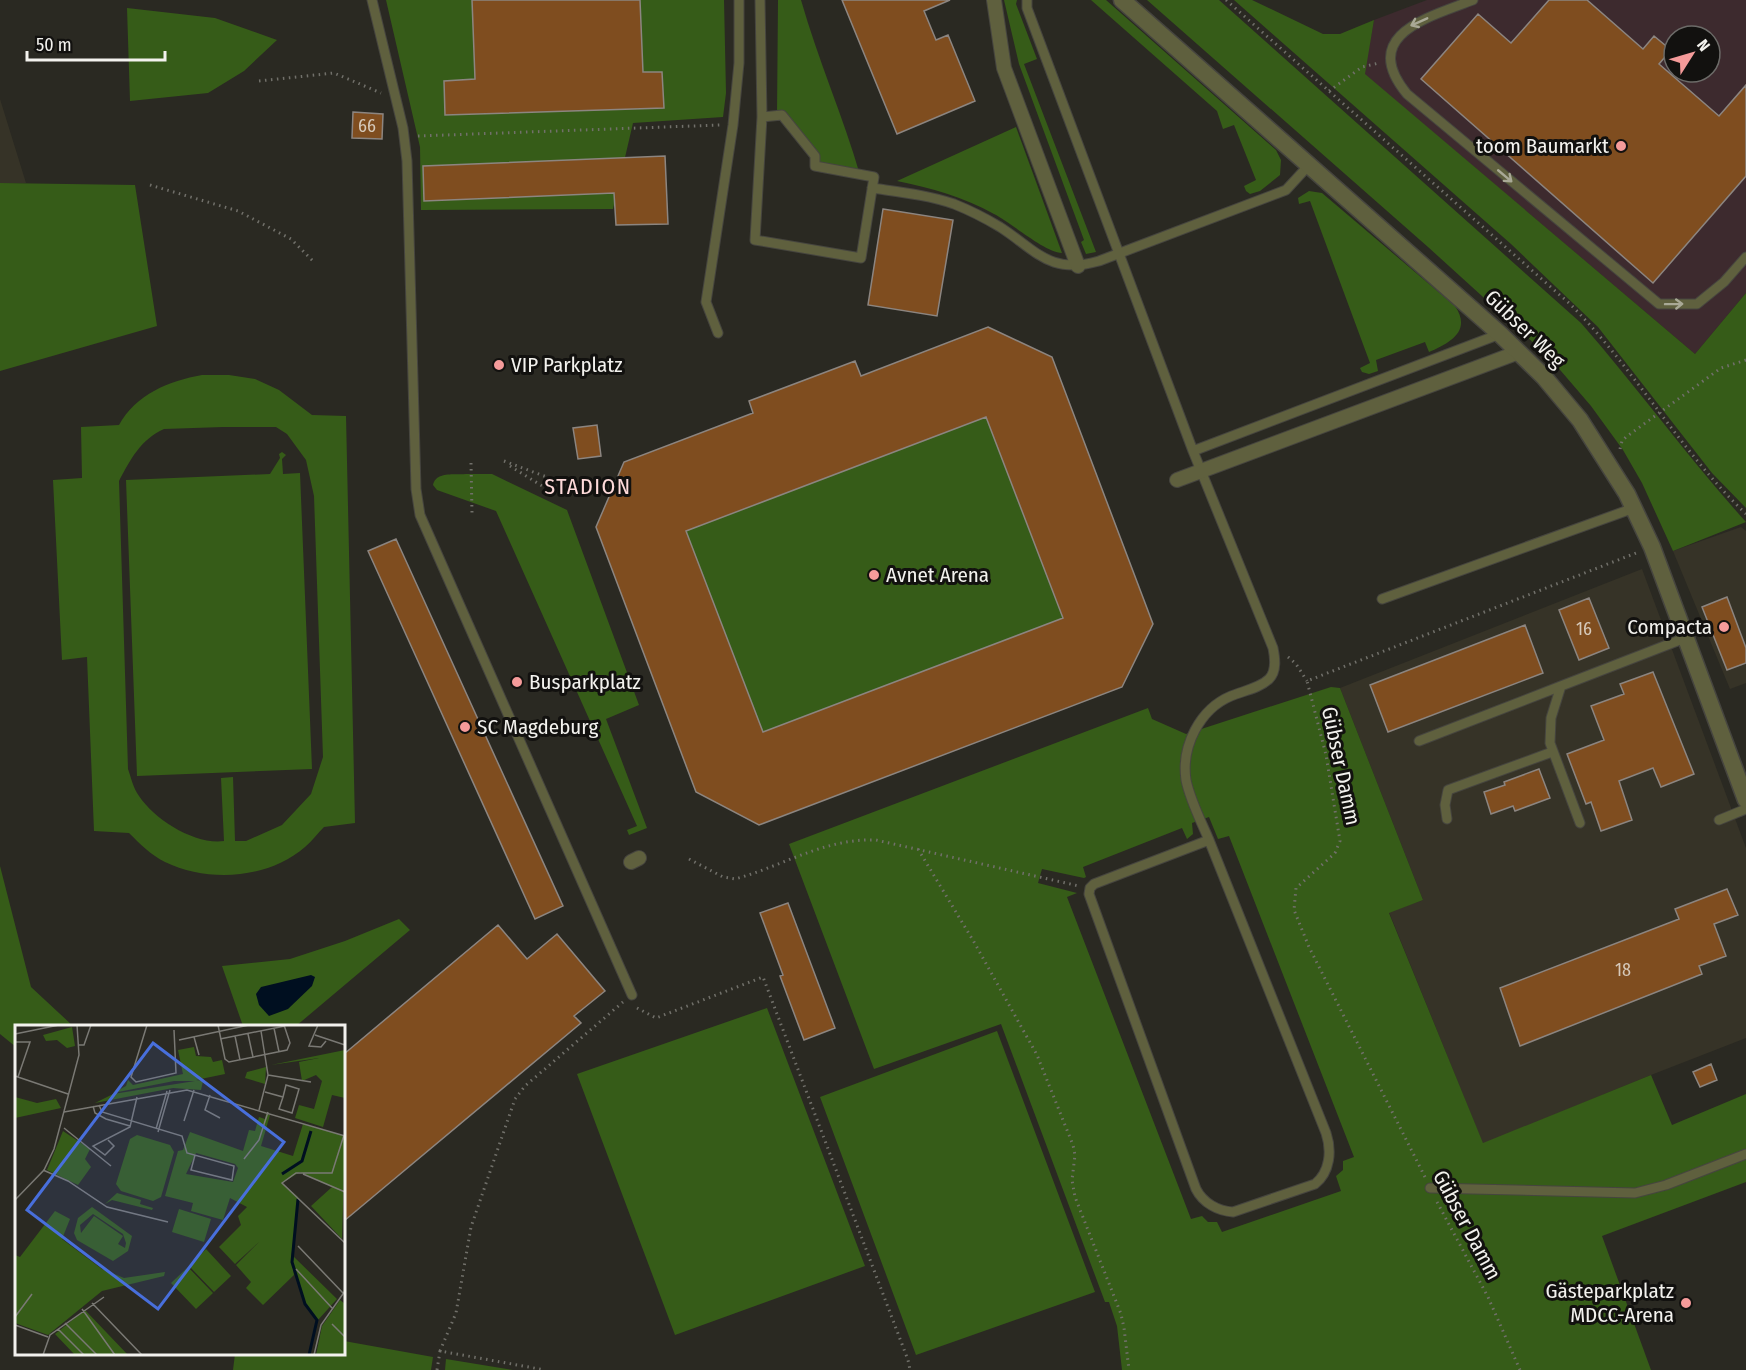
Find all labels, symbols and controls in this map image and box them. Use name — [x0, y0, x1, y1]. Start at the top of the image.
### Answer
one-way arrow — [1410, 17, 1429, 28]
scale bar — [27, 24, 165, 62]
north arrow — [1662, 24, 1722, 84]
text: 50 m — [36, 34, 72, 56]
text: N — [1693, 36, 1714, 55]
house number: 66 — [358, 115, 376, 137]
place label: toom Baumarkt — [1476, 133, 1609, 159]
marker: toom Baumarkt — [1614, 139, 1628, 153]
one-way arrow — [1497, 169, 1512, 183]
street label: Gübser Weg — [1479, 284, 1571, 374]
one-way arrow — [1664, 298, 1684, 310]
place label: VIP Parkplatz — [511, 352, 622, 378]
marker: VIP Parkplatz — [492, 358, 506, 372]
district label: STADION — [544, 473, 632, 500]
place label: Avnet Arena — [886, 562, 989, 588]
marker: Avnet Arena — [867, 568, 881, 582]
place label: Compacta — [1627, 614, 1712, 640]
house number: 16 — [1576, 618, 1592, 640]
marker: Compacta — [1717, 620, 1731, 634]
place label: Busparkplatz — [529, 669, 641, 695]
marker: Busparkplatz — [510, 675, 524, 689]
street label: Gübser Damm — [1316, 704, 1366, 828]
place label: SC Magdeburg — [477, 714, 598, 740]
marker: SC Magdeburg — [458, 720, 472, 734]
house number: 18 — [1615, 959, 1631, 981]
inset map — [15, 1025, 345, 1355]
street label: Gübser Damm — [1427, 1166, 1507, 1284]
place label: Gästeparkplatz MDCC-Arena — [1545, 1278, 1674, 1328]
marker: Gästeparkplatz MDCC-Arena — [1679, 1296, 1693, 1310]

